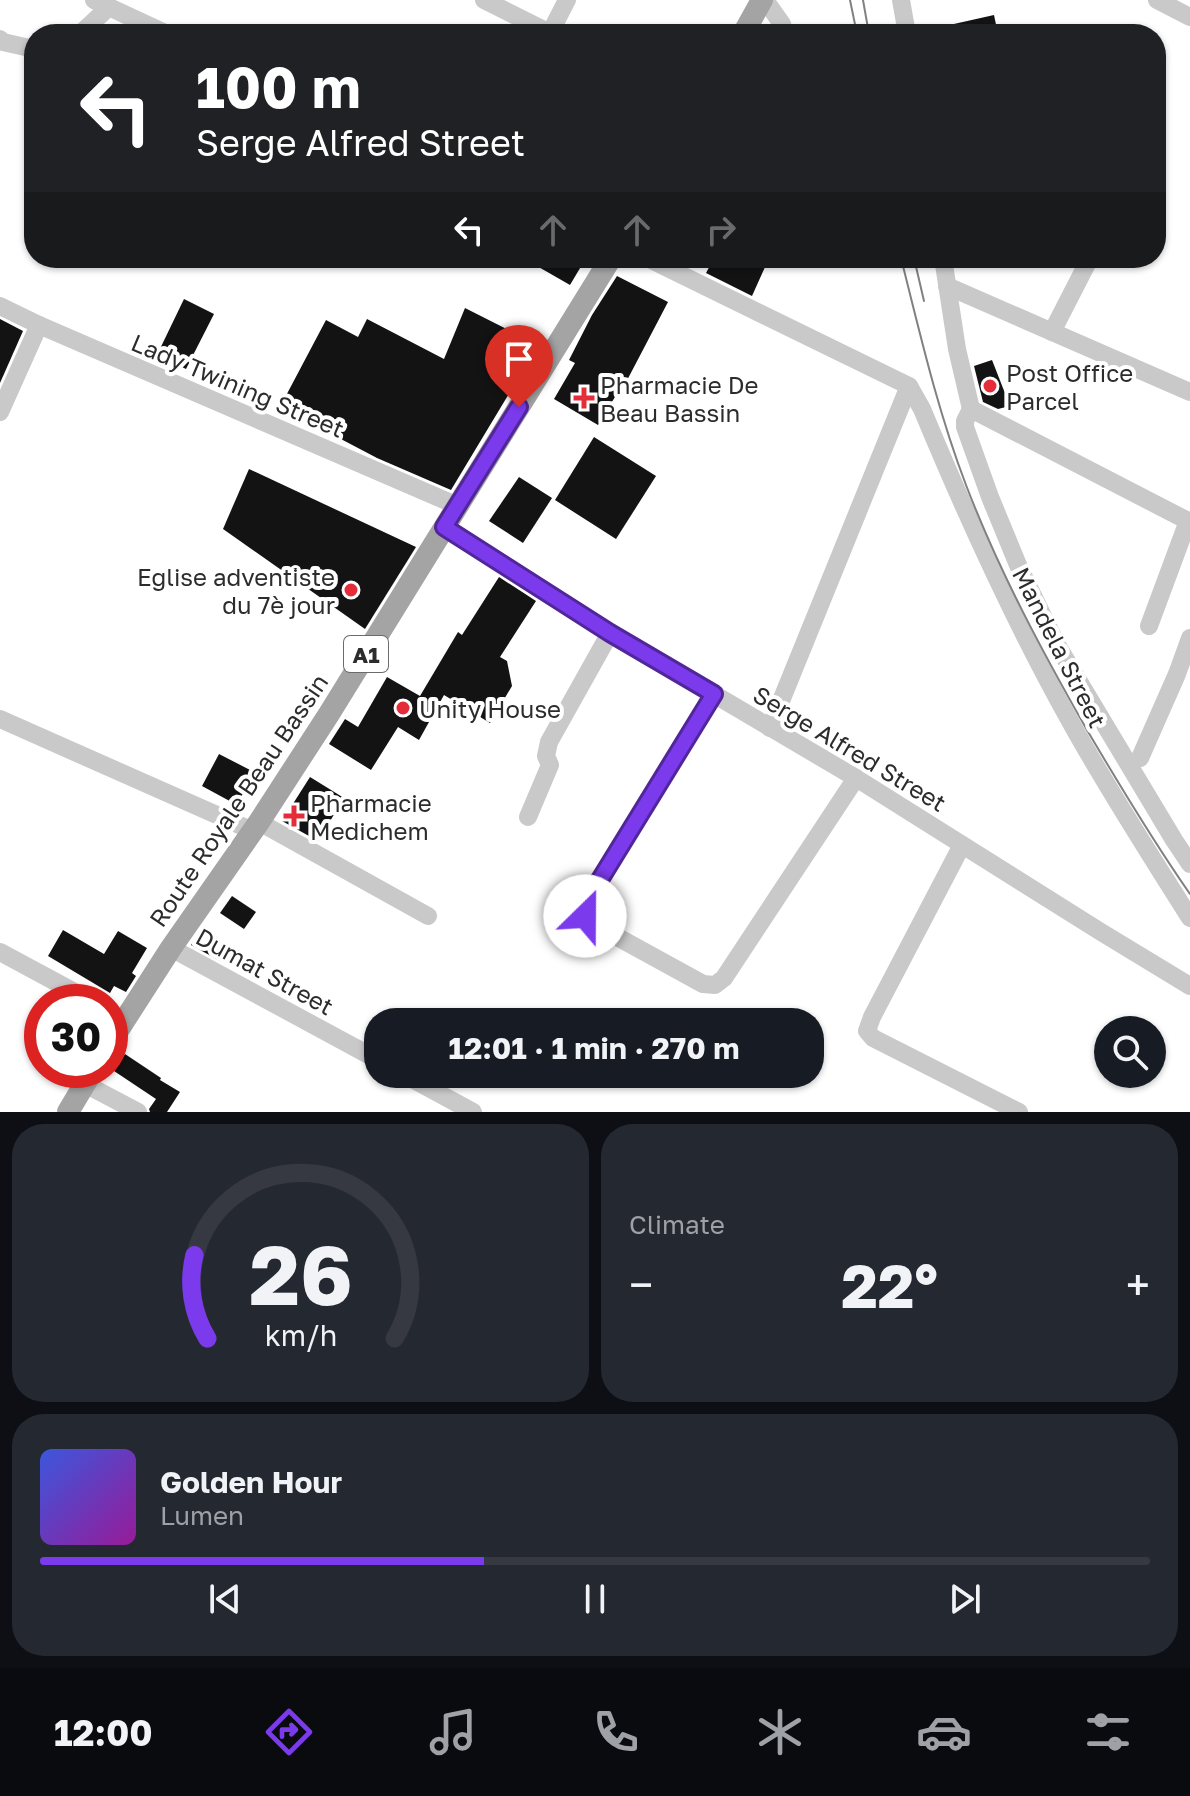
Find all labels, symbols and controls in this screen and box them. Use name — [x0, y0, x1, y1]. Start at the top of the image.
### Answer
text: 100 m — [196, 53, 361, 120]
icon: left — [64, 56, 168, 160]
text: Serge Alfred Street — [196, 121, 525, 164]
icon: left — [447, 208, 491, 252]
icon: ahead — [531, 208, 575, 252]
icon: ahead — [615, 208, 659, 252]
icon: right — [699, 208, 743, 252]
pin — [485, 325, 553, 407]
street label: Lady Twining Street — [127, 327, 349, 443]
icon: arrive — [497, 337, 541, 381]
place label: Post Office Parcel — [1006, 358, 1133, 415]
place label: Pharmacie De Beau Bassin — [600, 370, 758, 427]
marker: Post Office Parcel — [981, 377, 999, 395]
marker: Pharmacie De Beau Bassin — [575, 389, 593, 407]
place label: Eglise adventiste du 7è jour — [137, 562, 335, 619]
street label: Mandela Street — [1007, 562, 1113, 732]
marker: Eglise adventiste du 7è jour — [342, 581, 360, 599]
road number: A1 — [344, 636, 388, 672]
street label: Route Royale Beau Bassin — [143, 668, 333, 932]
street label: Serge Alfred Street — [748, 679, 952, 817]
place label: Unity House — [419, 694, 561, 723]
marker: Unity House — [394, 699, 412, 717]
place label: Pharmacie Medichem — [310, 788, 432, 845]
marker: Pharmacie Medichem — [285, 807, 303, 825]
position arrow — [543, 874, 627, 958]
street label: Dumat Street — [191, 921, 339, 1021]
speed limit sign: 30 — [24, 984, 128, 1088]
map controls — [1094, 1016, 1166, 1088]
button: search — [1094, 1016, 1166, 1088]
text: 12:01 · 1 min · 270 m — [449, 1030, 739, 1066]
text: Climate — [629, 1209, 725, 1240]
text: 26 — [249, 1223, 352, 1323]
text: 22° — [841, 1249, 938, 1321]
text: − — [629, 1258, 653, 1311]
text: + — [1126, 1258, 1150, 1311]
text: km/h — [264, 1318, 337, 1352]
text: Golden Hour — [160, 1464, 342, 1500]
text: Lumen — [160, 1500, 244, 1531]
icon: previous — [203, 1577, 247, 1621]
icon: pause — [573, 1577, 617, 1621]
icon: next — [943, 1577, 987, 1621]
icon: directions — [261, 1704, 317, 1760]
icon: music — [425, 1704, 481, 1760]
icon: phone — [588, 1704, 644, 1760]
icon: climate — [752, 1704, 808, 1760]
icon: car — [916, 1704, 972, 1760]
icon: filters — [1080, 1704, 1136, 1760]
text: 12:00 — [54, 1711, 153, 1754]

